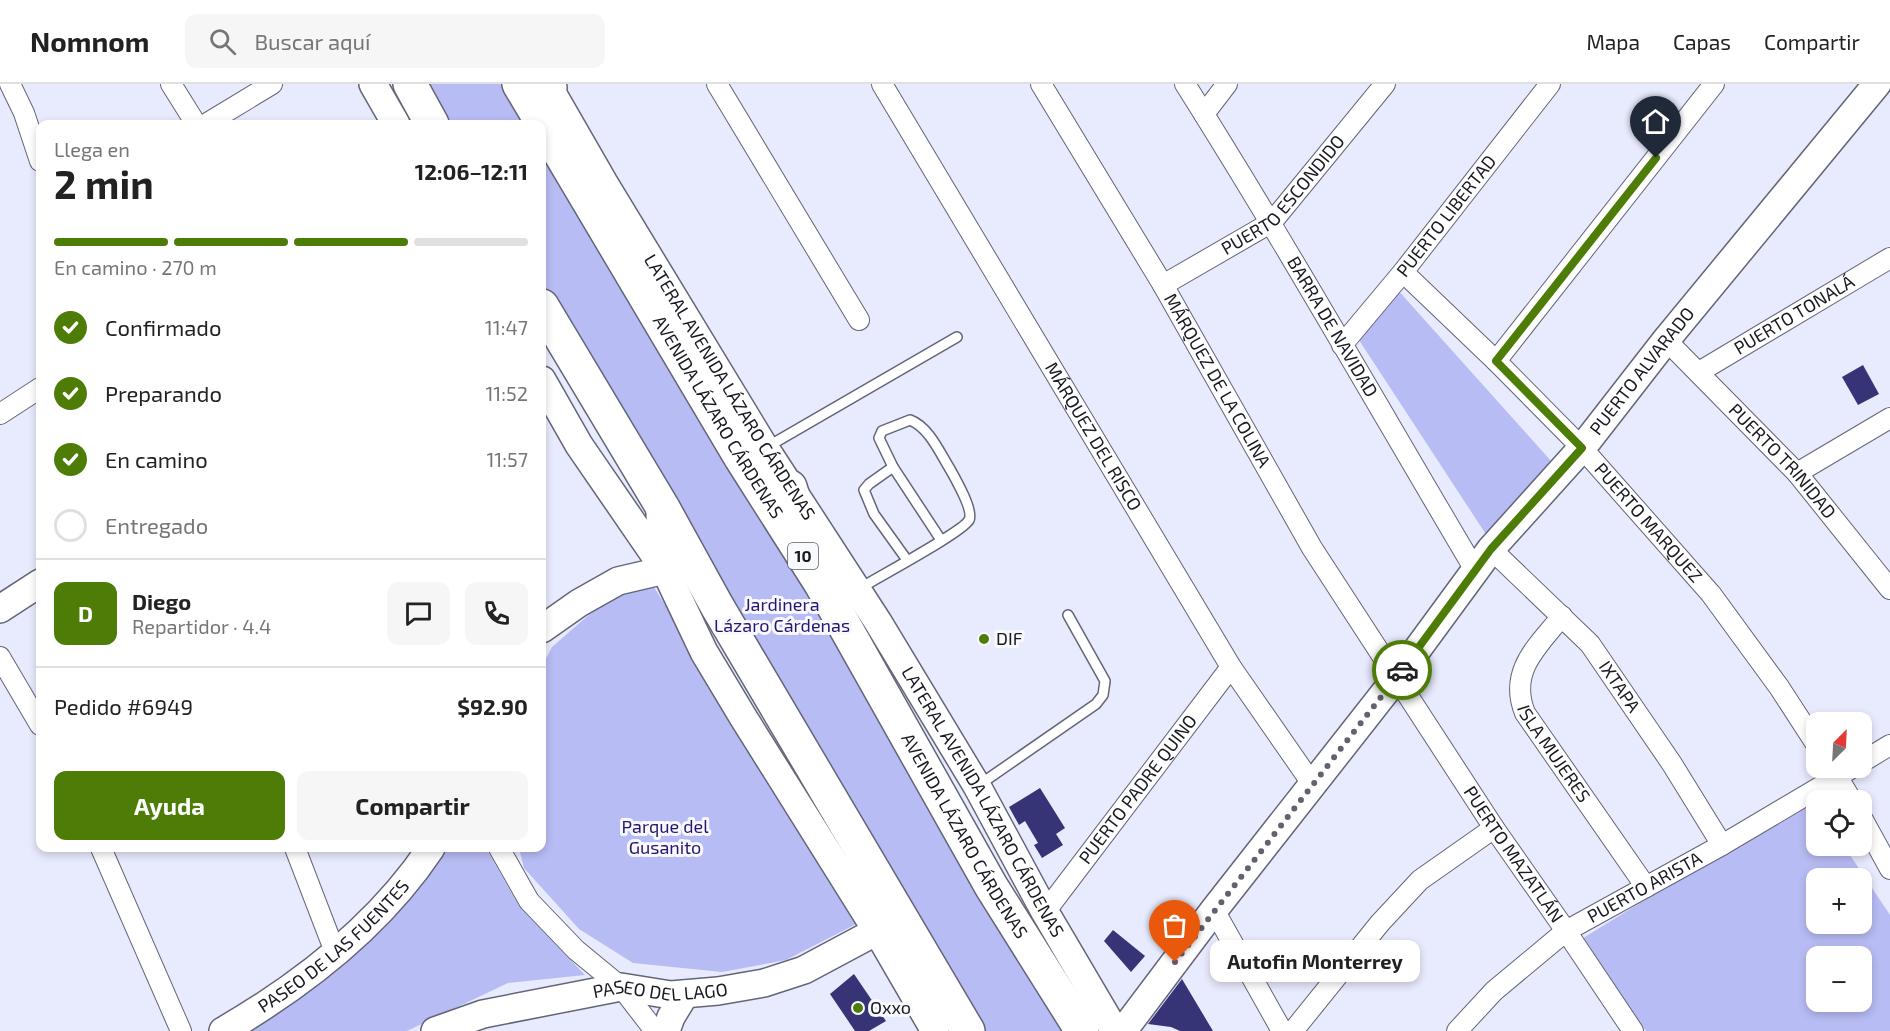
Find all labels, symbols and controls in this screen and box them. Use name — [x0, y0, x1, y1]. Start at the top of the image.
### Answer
search box — [185, 14, 605, 68]
text: Nomnom — [30, 24, 149, 58]
icon: search — [206, 25, 239, 58]
text: Buscar aquí — [254, 28, 371, 54]
text: Mapa — [1586, 29, 1640, 54]
text: Capas — [1673, 29, 1731, 54]
text: Compartir — [1764, 29, 1860, 54]
pin — [1630, 96, 1681, 158]
icon: home — [1639, 105, 1672, 138]
street label: PUERTO ESCONDIDO — [1217, 130, 1349, 259]
text: Llega en — [54, 137, 130, 161]
street label: PUERTO LIBERTAD — [1391, 150, 1500, 281]
text: 12:06–12:11 — [415, 158, 528, 184]
text: 2 min — [54, 160, 154, 207]
street label: LATERAL AVENIDA LÁZARO CÁRDENAS — [639, 250, 821, 524]
street label: BARRA DE NAVIDAD — [1283, 252, 1383, 401]
text: En camino · 270 m — [54, 255, 217, 279]
street label: PUERTO TONALÁ — [1730, 270, 1859, 359]
street label: MÁRQUEZ DE LA COLINA — [1160, 289, 1276, 472]
street label: PUERTO ALVARADO — [1584, 302, 1698, 439]
icon: check — [54, 311, 87, 344]
street label: AVENIDA LÁZARO CÁRDENAS — [649, 312, 787, 524]
text: Confirmado — [105, 314, 221, 340]
text: 11:47 — [485, 315, 528, 339]
street label: MÁRQUEZ DEL RISCO — [1041, 358, 1147, 514]
icon: check — [54, 377, 87, 410]
text: Preparando — [105, 380, 222, 406]
text: 11:52 — [485, 381, 528, 405]
street label: PUERTO TRINIDAD — [1725, 398, 1841, 523]
icon: check — [54, 443, 87, 476]
text: En camino — [105, 446, 208, 472]
text: 11:57 — [486, 447, 528, 471]
street label: PUERTO MARQUEZ — [1590, 458, 1708, 587]
text: Entregado — [105, 512, 208, 538]
road number: 10 — [788, 543, 818, 569]
button: chat — [387, 582, 450, 645]
button: phone — [465, 582, 528, 645]
text: Diego — [132, 588, 191, 614]
park label: Jardinera Lázaro Cárdenas — [714, 593, 850, 636]
text: D — [78, 600, 93, 626]
text: Repartidor · 4.4 — [132, 614, 271, 638]
place label: DIF — [996, 627, 1023, 649]
marker: DIF — [977, 632, 991, 646]
courier — [1372, 640, 1432, 700]
icon: car — [1386, 654, 1419, 687]
street label: IXTAPA — [1595, 656, 1646, 717]
street label: LATERAL AVENIDA LÁZARO CÁRDENAS — [896, 663, 1070, 941]
text: Pedido #6949 — [54, 693, 193, 719]
text: $92.90 — [457, 693, 528, 719]
street label: ISLA MUJERES — [1513, 702, 1596, 806]
street label: PUERTO PADRE QUINO — [1074, 710, 1201, 868]
north arrow — [1806, 712, 1872, 778]
map controls — [1806, 712, 1872, 1012]
street label: AVENIDA LÁZARO CÁRDENAS — [896, 731, 1034, 943]
button: Ayuda — [54, 771, 285, 840]
button: Compartir — [297, 771, 528, 840]
street label: PUERTO MAZATLÁN — [1460, 781, 1569, 926]
button: locate — [1806, 790, 1872, 856]
park label: Parque del Gusanito — [622, 815, 709, 858]
street label: PUERTO ARISTA — [1583, 846, 1706, 927]
button: + — [1806, 868, 1872, 934]
street label: PASEO DE LAS FUENTES — [254, 875, 413, 1017]
pin — [1149, 900, 1200, 962]
icon: bag — [1158, 909, 1191, 942]
callout: Autofin Monterrey — [1211, 941, 1421, 983]
button: − — [1806, 946, 1872, 1012]
text: Autofin Monterrey — [1227, 949, 1403, 973]
street label: PASEO DEL LAGO — [591, 975, 729, 1005]
place label: Oxxo — [870, 996, 911, 1018]
marker: Oxxo — [851, 1001, 865, 1015]

